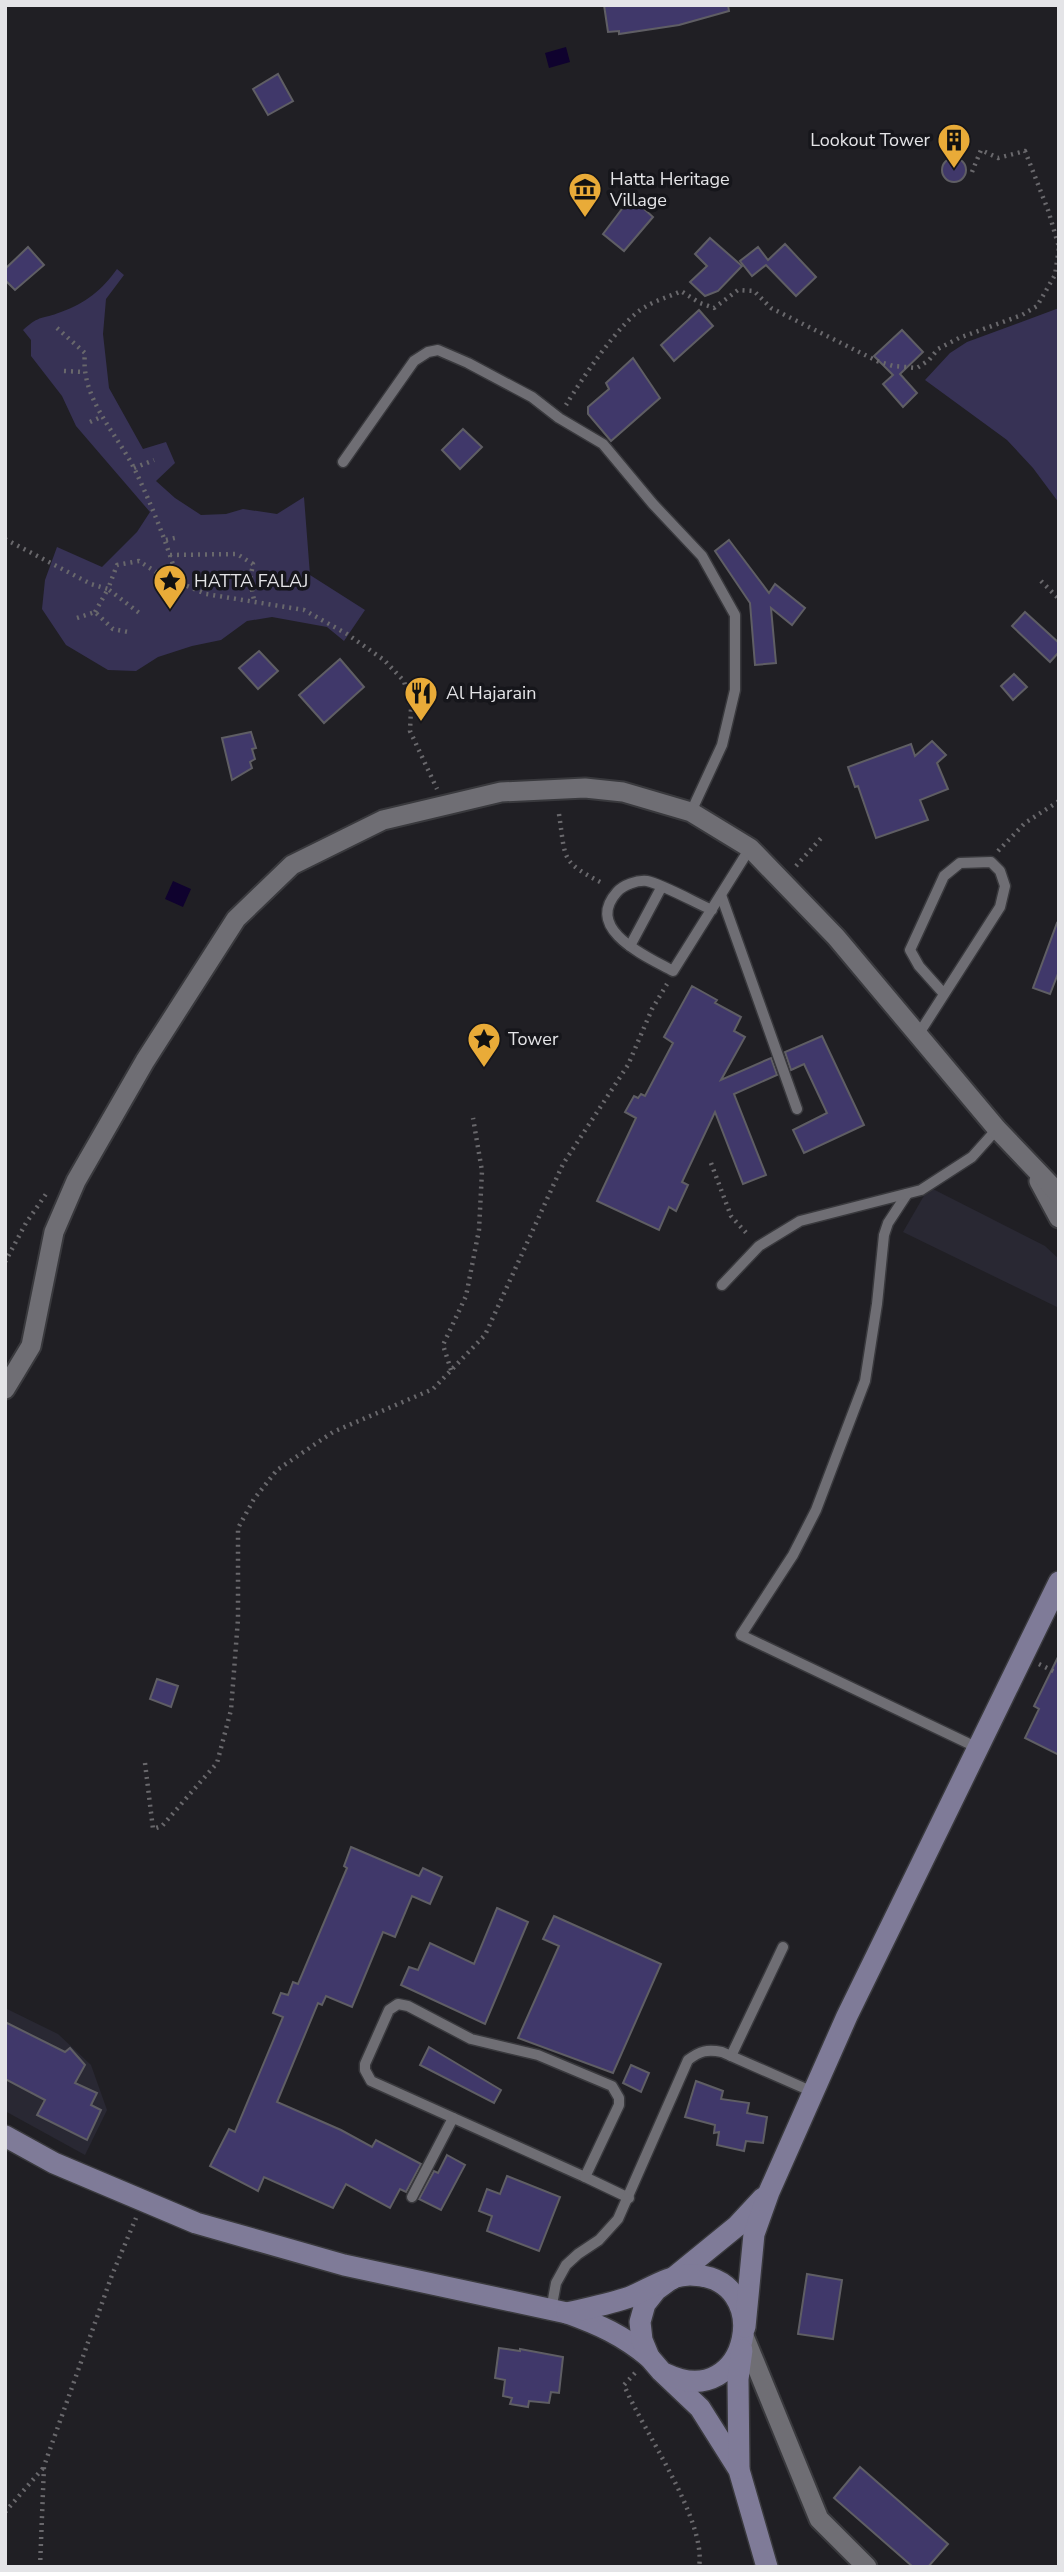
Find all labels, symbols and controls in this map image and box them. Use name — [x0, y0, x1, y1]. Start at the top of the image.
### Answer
building icon: Lookout Tower — [935, 121, 973, 170]
place label: Lookout Tower — [810, 128, 931, 152]
place label: Hatta Heritage Village — [609, 167, 730, 212]
museum icon: Hatta Heritage Village — [566, 170, 604, 219]
place icon: HATTA FALAJ — [151, 562, 189, 611]
place label: HATTA FALAJ — [194, 569, 308, 593]
restaurant icon: Al Hajarain — [402, 674, 440, 723]
place label: Al Hajarain — [446, 681, 536, 705]
place icon: Tower — [465, 1020, 503, 1069]
place label: Tower — [508, 1027, 559, 1051]

